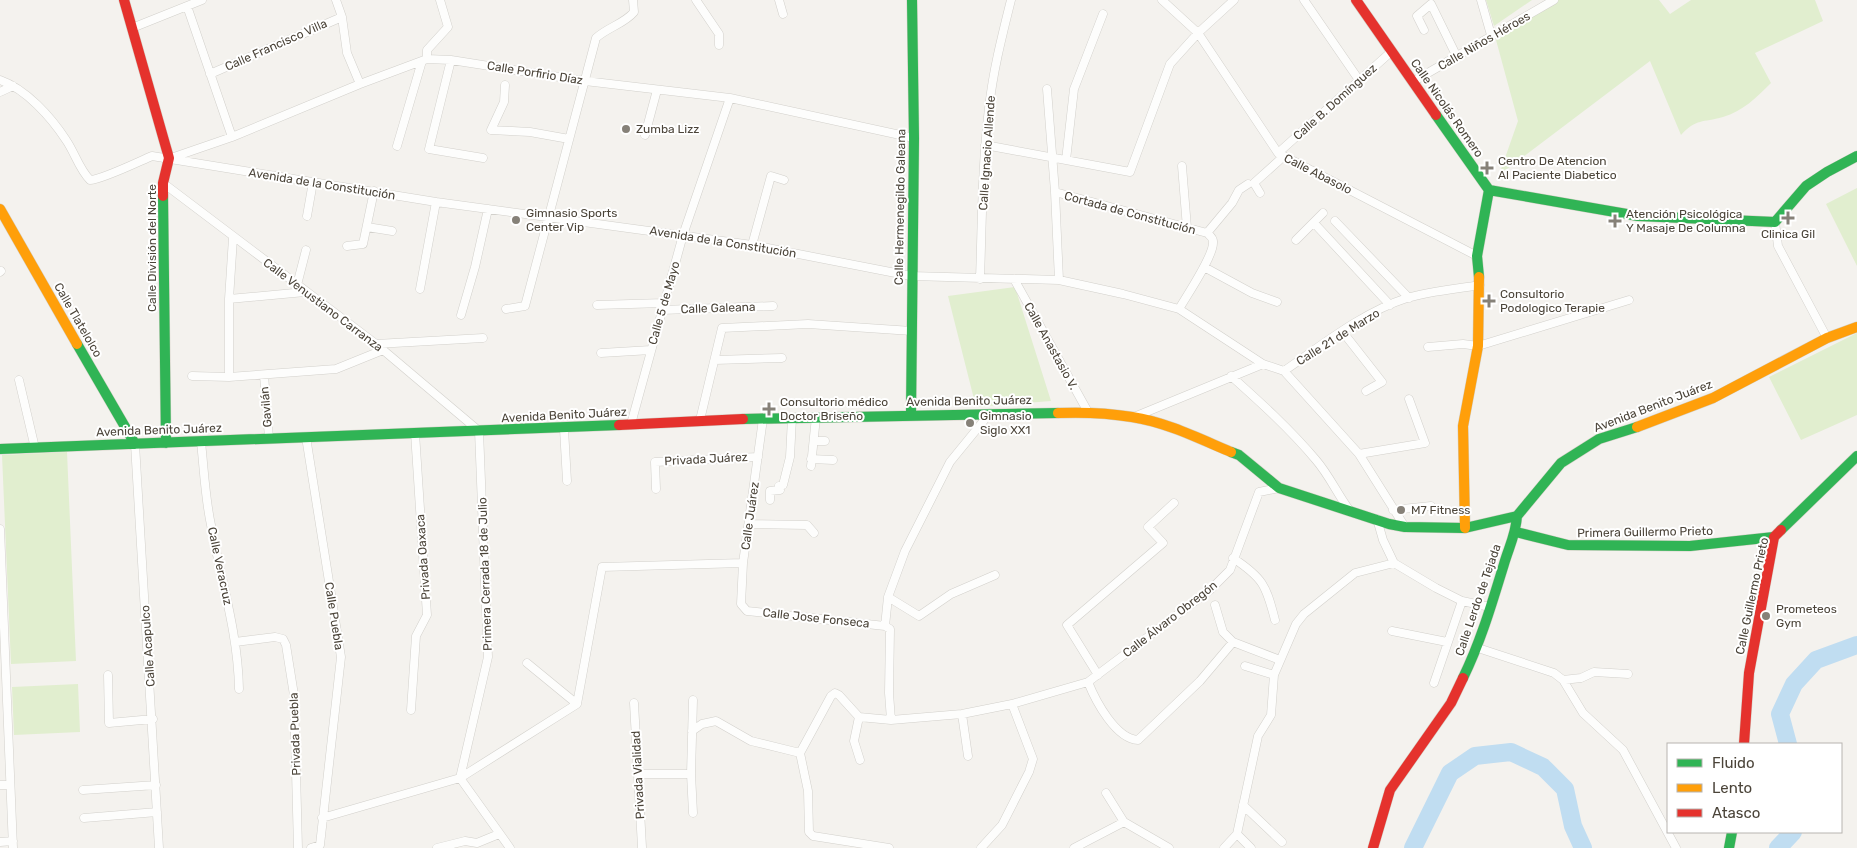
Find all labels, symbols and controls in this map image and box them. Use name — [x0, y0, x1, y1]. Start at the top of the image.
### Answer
street label: Calle Niños Héroes — [1435, 9, 1533, 73]
street label: Calle Francisco Villa — [223, 16, 329, 74]
street label: Calle Nicolás Romero — [1408, 56, 1486, 160]
street label: Calle Porfirio Díaz — [486, 59, 584, 87]
street label: Calle B. Domínguez — [1290, 61, 1380, 143]
street label: Calle Ignacio Allende — [976, 95, 998, 211]
place label: Zumba Lizz — [636, 122, 699, 136]
marker: Zumba Lizz — [620, 123, 632, 135]
street label: Calle Hermenegildo Galeana — [892, 129, 908, 285]
street label: Calle Abasolo — [1282, 151, 1354, 197]
place label: Centro De Atencion Al Paciente Diabetico — [1498, 154, 1617, 182]
marker: Centro De Atencion Al Paciente Diabetico — [1480, 161, 1494, 175]
street label: Avenida de la Constitución — [248, 165, 396, 203]
street label: Calle División del Norte — [145, 184, 159, 312]
street label: Cortada de Constitución — [1063, 189, 1197, 237]
place label: Gimnasio Sports Center Vip — [526, 206, 617, 234]
place label: Atención Psicológica Y Masaje De Columna — [1626, 207, 1746, 235]
marker: Clinica Gil — [1781, 211, 1795, 225]
marker: Gimnasio Sports Center Vip — [510, 214, 522, 226]
marker: Atención Psicológica Y Masaje De Columna — [1608, 214, 1622, 228]
street label: Avenida de la Constitución — [649, 223, 797, 261]
place label: Clinica Gil — [1761, 227, 1815, 241]
street label: Calle Venustiano Carranza — [261, 255, 385, 355]
street label: Calle 5 de Mayo — [645, 259, 683, 346]
street label: Calle Tlatelolco — [51, 280, 105, 360]
place label: Consultorio Podologico Terapie — [1500, 287, 1605, 315]
marker: Consultorio Podologico Terapie — [1482, 294, 1496, 308]
street label: Calle Galeana — [680, 300, 756, 316]
street label: Calle Anastasio V. — [1021, 300, 1081, 392]
street label: Calle 21 de Marzo — [1294, 306, 1382, 368]
street label: Avenida Benito Juárez — [1592, 377, 1714, 435]
street label: Gavilán — [257, 386, 275, 428]
street label: Avenida Benito Juárez — [906, 393, 1032, 409]
place label: Consultorio médico Doctor Briseño — [780, 395, 888, 423]
marker: Consultorio médico Doctor Briseño — [762, 402, 776, 416]
street label: Avenida Benito Juárez — [501, 405, 627, 425]
place label: Gimnasio Siglo XX1 — [980, 409, 1032, 437]
marker: Gimnasio Siglo XX1 — [964, 417, 976, 429]
street label: Avenida Benito Juárez — [96, 421, 222, 439]
street label: Privada Juárez — [664, 450, 748, 468]
street label: Calle Juárez — [738, 481, 762, 551]
street label: Primera Cerrada 18 de Julio — [475, 497, 495, 651]
place label: M7 Fitness — [1411, 503, 1470, 517]
marker: M7 Fitness — [1395, 504, 1407, 516]
street label: Privada Oaxaca — [413, 514, 433, 600]
street label: Primera Guillermo Prieto — [1577, 524, 1713, 540]
street label: Calle Veracruz — [205, 526, 235, 606]
street label: Calle Guillermo Prieto — [1733, 536, 1771, 656]
street label: Calle Lerdo de Tejada — [1452, 542, 1504, 658]
street label: Calle Álvaro Obregón — [1120, 578, 1220, 660]
street label: Calle Puebla — [322, 581, 346, 651]
place label: Prometeos Gym — [1776, 602, 1837, 630]
street label: Calle Acapulco — [138, 605, 158, 687]
street label: Calle Jose Fonseca — [762, 605, 870, 631]
marker: Prometeos Gym — [1760, 610, 1772, 622]
street label: Privada Puebla — [287, 692, 303, 776]
street label: Privada Vialidad — [629, 730, 647, 820]
legend — [1667, 743, 1842, 833]
text: Fluido — [1712, 754, 1755, 772]
text: Lento — [1712, 779, 1752, 797]
text: Atasco — [1712, 804, 1760, 822]

